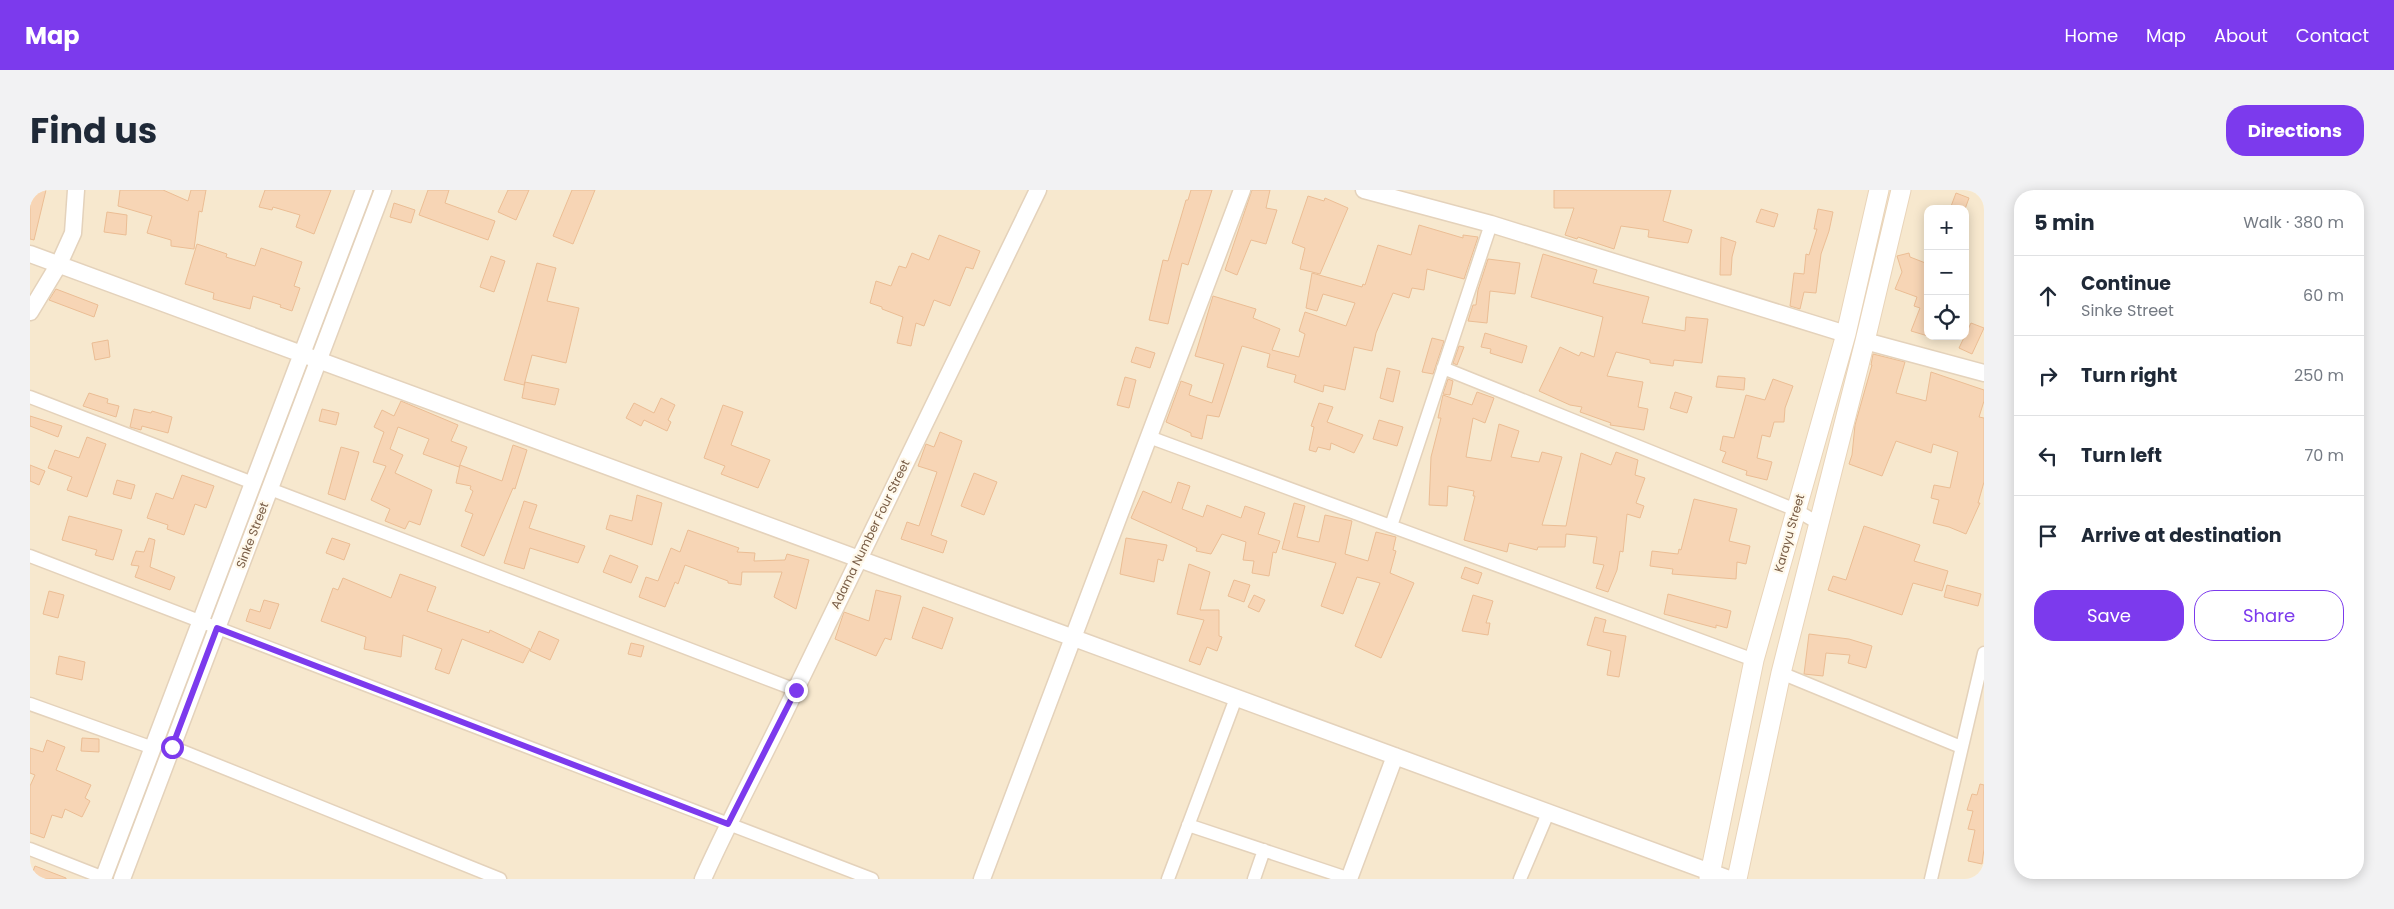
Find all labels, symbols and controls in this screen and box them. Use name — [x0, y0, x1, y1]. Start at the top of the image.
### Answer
text: Map — [25, 19, 80, 52]
text: Home — [2064, 23, 2118, 48]
text: Map — [2146, 23, 2186, 48]
text: About — [2214, 23, 2268, 48]
text: Contact — [2296, 23, 2369, 48]
button: Directions — [2226, 105, 2364, 156]
text: Find us — [30, 106, 157, 155]
map controls — [1924, 205, 1969, 340]
button: + — [1924, 205, 1969, 250]
text: 5 min — [2034, 208, 2095, 237]
text: Walk · 380 m — [2243, 211, 2344, 234]
button: − — [1924, 250, 1969, 295]
text: Continue — [2081, 270, 2171, 297]
icon: ahead — [2034, 282, 2062, 310]
text: 60 m — [2303, 284, 2344, 307]
button: locate — [1924, 295, 1969, 340]
text: Sinke Street — [2081, 299, 2174, 322]
icon: right — [2034, 362, 2062, 390]
text: Turn right — [2081, 362, 2177, 389]
text: 250 m — [2294, 364, 2344, 387]
icon: left — [2034, 442, 2062, 470]
text: Turn left — [2081, 442, 2162, 469]
text: 70 m — [2304, 444, 2344, 467]
street label: Adama Number Four Street — [826, 457, 914, 611]
street label: Karayu Street — [1770, 492, 1808, 574]
street label: Sinke Street — [232, 499, 272, 571]
icon: arrive — [2034, 522, 2062, 550]
text: Arrive at destination — [2081, 522, 2282, 549]
button: Save — [2034, 590, 2184, 641]
button: Share — [2194, 590, 2344, 641]
route end — [785, 679, 808, 702]
route start — [161, 736, 184, 759]

